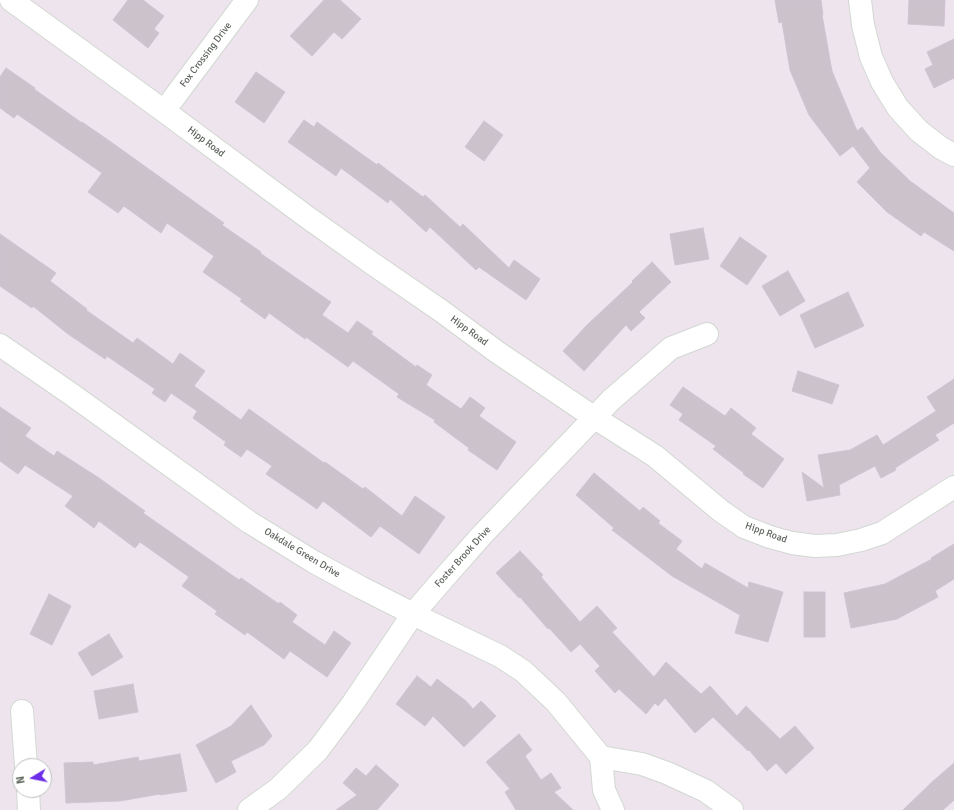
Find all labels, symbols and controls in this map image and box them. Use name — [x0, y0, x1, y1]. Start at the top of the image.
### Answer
street label: Fox Crossing Drive — [178, 20, 234, 90]
street label: Hipp Road — [185, 124, 227, 160]
street label: Hipp Road — [448, 313, 490, 349]
street label: Hipp Road — [743, 520, 789, 546]
street label: Foster Brook Drive — [432, 524, 494, 590]
street label: Oakdale Green Drive — [262, 526, 342, 580]
north arrow — [12, 758, 52, 798]
text: N — [14, 775, 28, 785]

